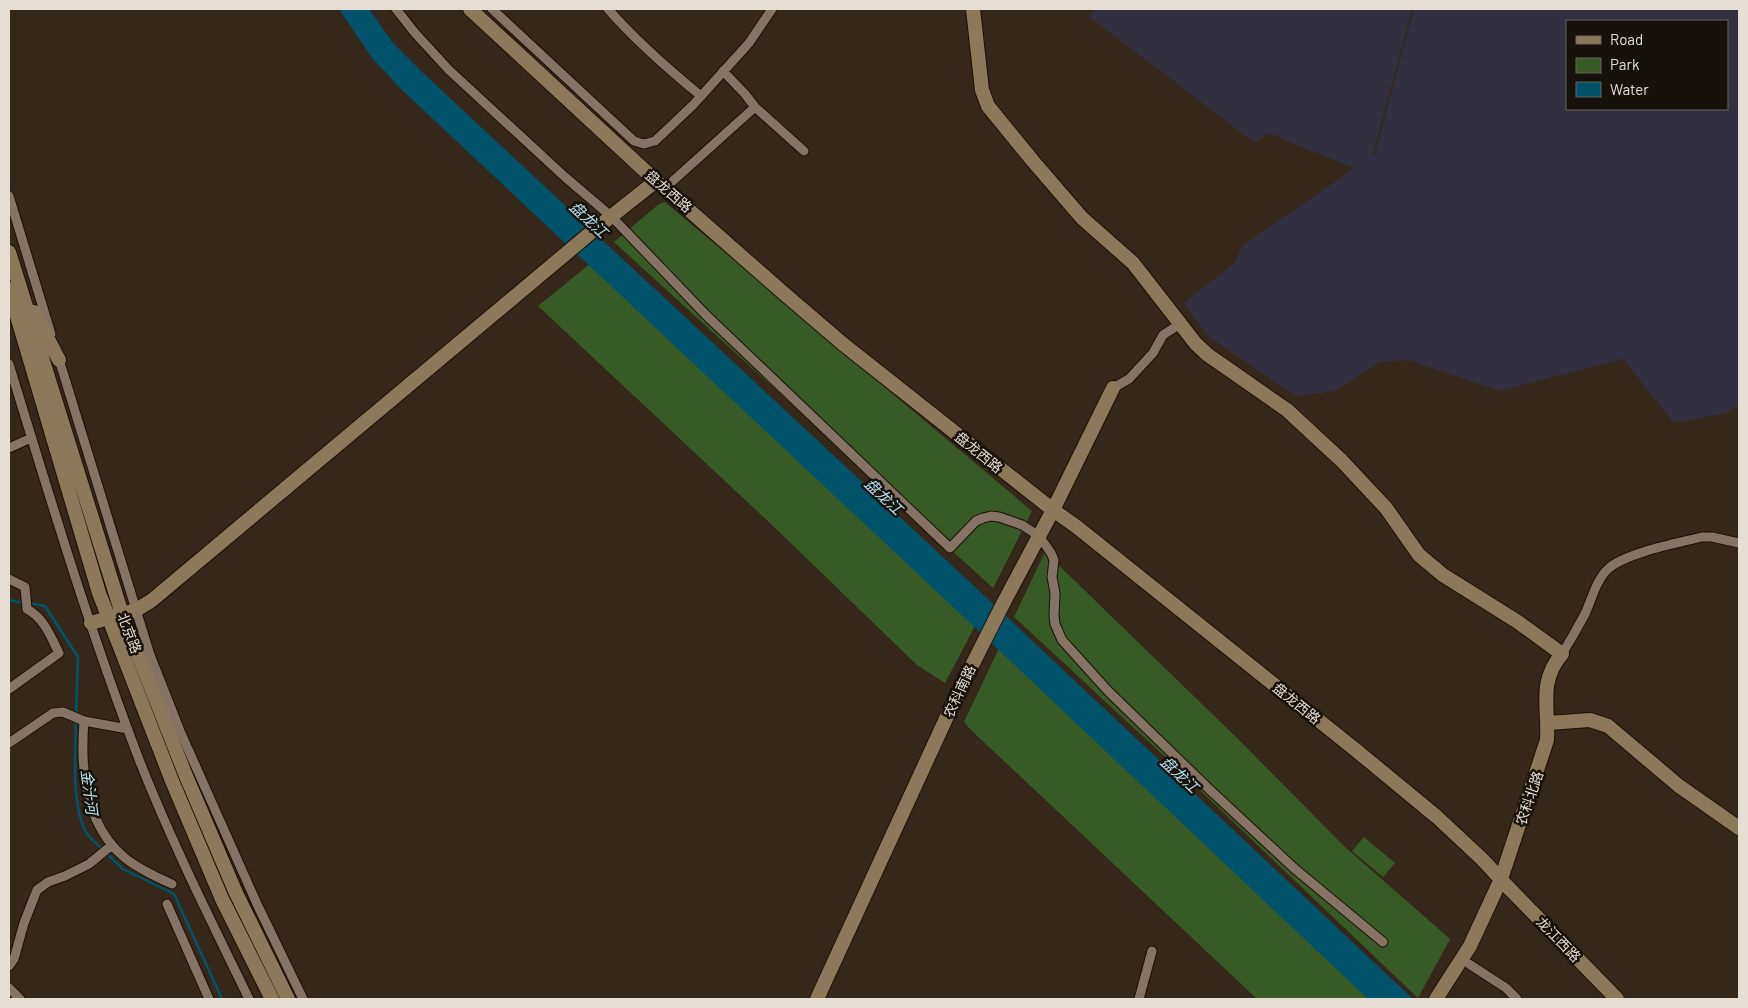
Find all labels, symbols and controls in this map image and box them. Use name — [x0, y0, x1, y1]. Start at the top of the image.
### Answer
legend — [1566, 20, 1728, 110]
text: Road — [1610, 30, 1643, 48]
text: Park — [1610, 55, 1640, 73]
text: Water — [1610, 80, 1649, 98]
street label: 盘龙西路 — [642, 166, 696, 216]
water label: 盘龙江 — [566, 197, 613, 242]
street label: 盘龙西路 — [952, 428, 1006, 476]
water label: 盘龙江 — [861, 474, 908, 519]
street label: 北京路 — [115, 610, 145, 656]
street label: 农科南路 — [939, 662, 979, 720]
street label: 盘龙西路 — [1270, 679, 1324, 727]
water label: 盘龙江 — [1157, 752, 1204, 797]
water label: 金汁河 — [78, 769, 102, 818]
street label: 农科北路 — [1512, 769, 1546, 827]
street label: 龙江西路 — [1533, 913, 1585, 965]

